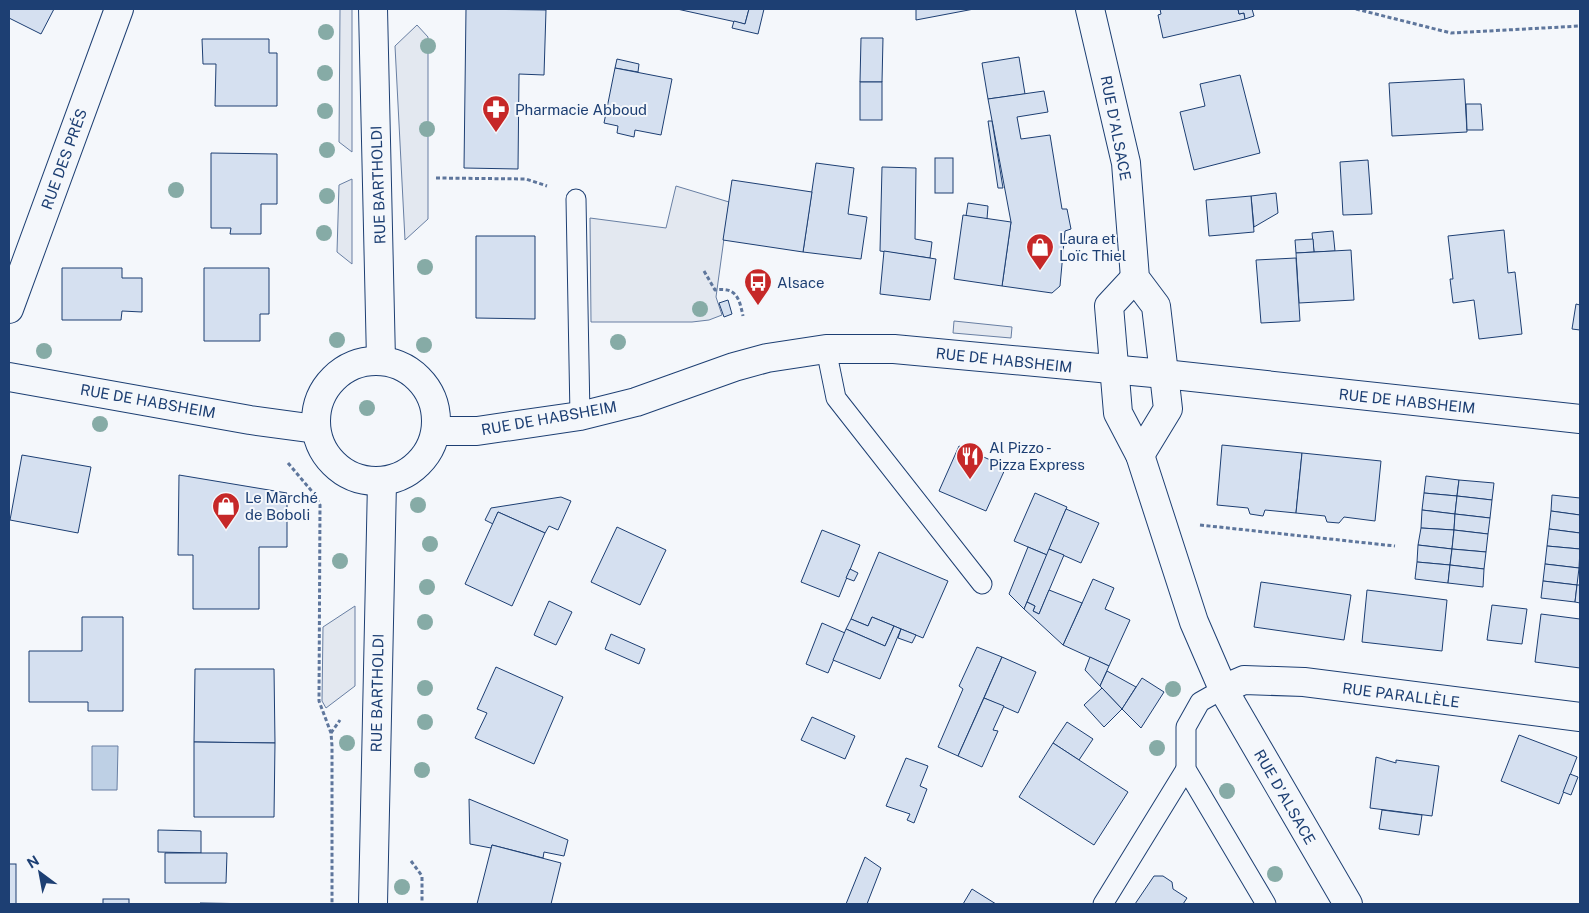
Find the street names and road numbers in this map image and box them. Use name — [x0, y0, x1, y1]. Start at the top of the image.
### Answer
street label: RUE D'ALSACE — [1097, 74, 1135, 182]
street label: RUE DES PRÉS — [38, 106, 90, 212]
street label: RUE BARTHOLDI — [367, 125, 389, 245]
street label: RUE DE HABSHEIM — [935, 344, 1073, 376]
street label: RUE DE HABSHEIM — [79, 381, 217, 421]
street label: RUE DE HABSHEIM — [1338, 385, 1476, 417]
street label: RUE DE HABSHEIM — [480, 398, 618, 438]
street label: RUE BARTHOLDI — [367, 634, 387, 752]
street label: RUE PARALLÈLE — [1341, 679, 1461, 711]
street label: RUE D'ALSACE — [1251, 747, 1319, 847]

